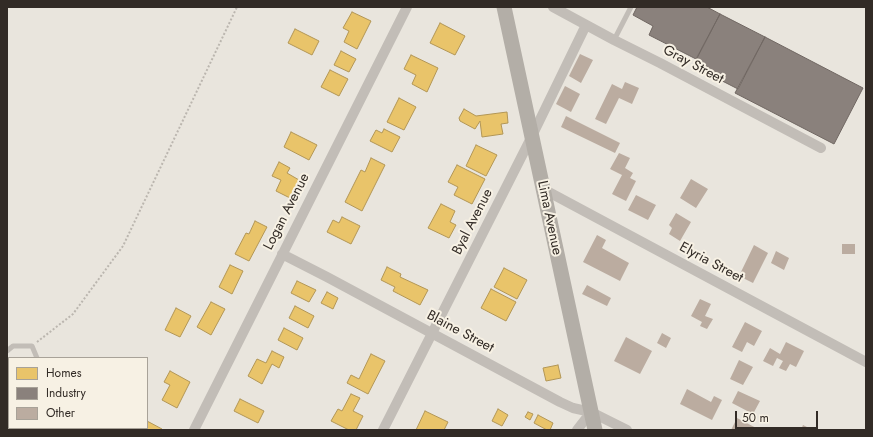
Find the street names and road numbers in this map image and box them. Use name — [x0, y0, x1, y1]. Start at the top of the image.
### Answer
street label: Gray Street — [660, 42, 726, 88]
street label: Logan Avenue — [260, 171, 314, 253]
street label: Lima Avenue — [533, 179, 565, 257]
street label: Byal Avenue — [449, 186, 497, 258]
street label: Elyria Street — [676, 239, 746, 287]
street label: Blaine Street — [424, 307, 496, 357]

